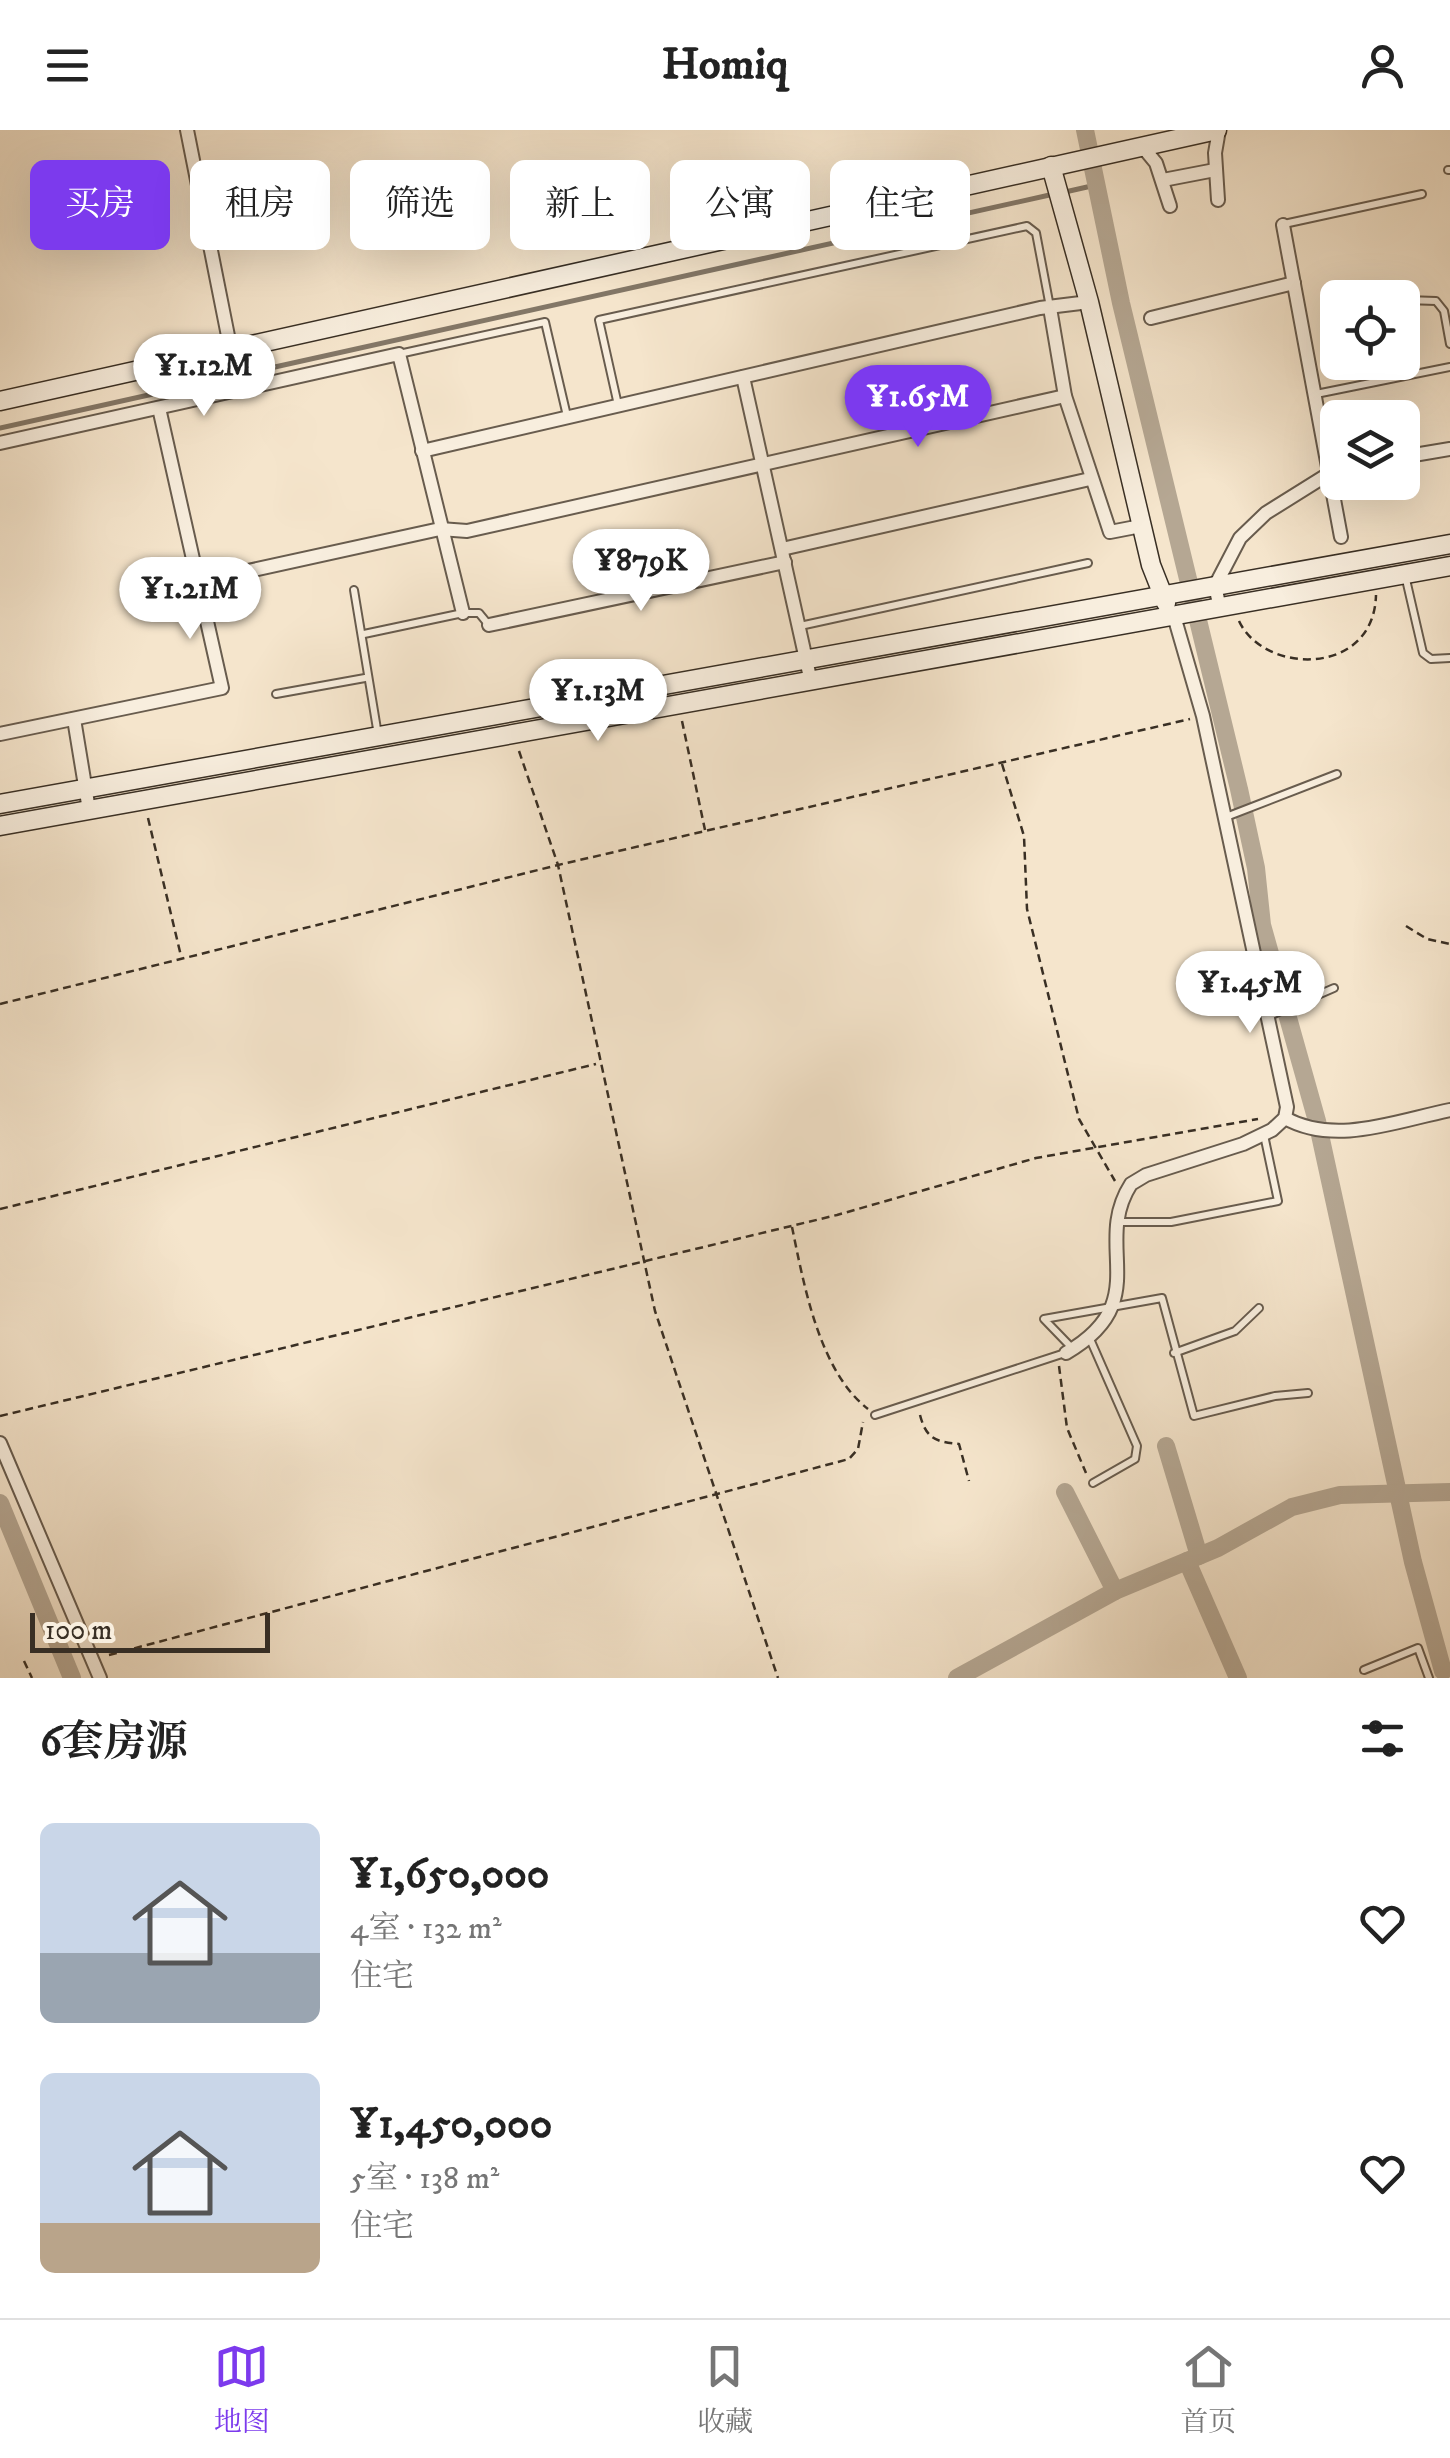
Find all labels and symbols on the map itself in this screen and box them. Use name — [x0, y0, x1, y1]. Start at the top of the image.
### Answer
pin: ¥1.12M — [123, 334, 285, 419]
pin: ¥1.65M — [837, 365, 999, 450]
pin: ¥879K — [571, 529, 711, 614]
pin: ¥1.21M — [109, 557, 271, 642]
pin: ¥1.13M — [517, 659, 679, 744]
pin: ¥1.45M — [1169, 951, 1331, 1036]
scale bar — [30, 1608, 270, 1652]

